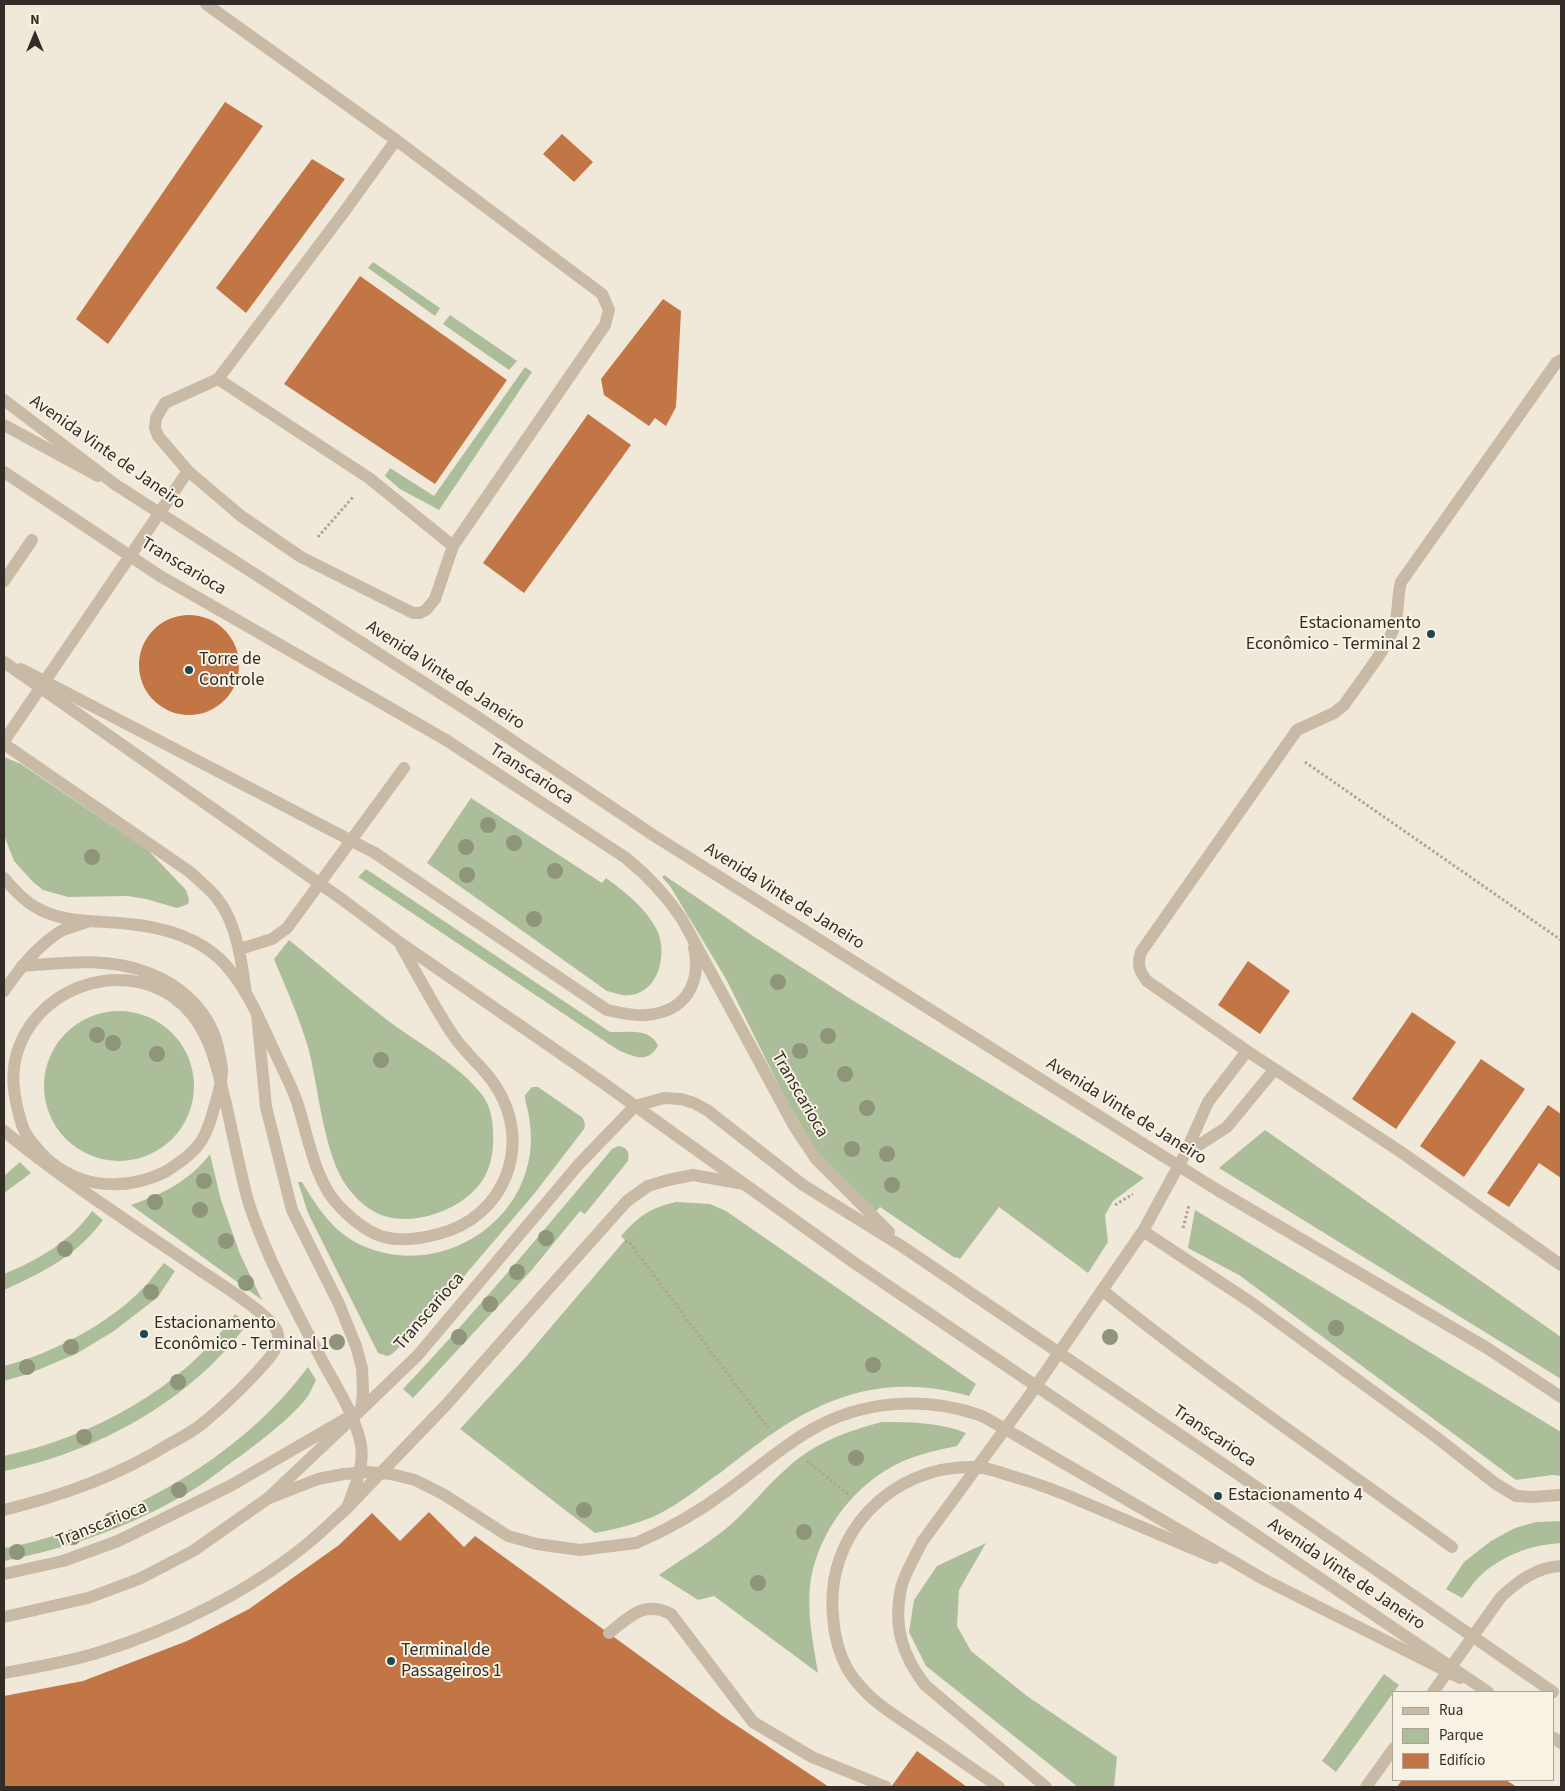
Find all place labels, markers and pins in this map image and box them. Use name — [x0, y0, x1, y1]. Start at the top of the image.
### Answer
place label: Estacionamento Econômico - Terminal 2 — [1246, 613, 1421, 656]
marker: Estacionamento Econômico - Terminal 2 — [1425, 628, 1437, 640]
place label: Torre de Controle — [199, 649, 264, 692]
marker: Torre de Controle — [183, 664, 195, 676]
place label: Estacionamento Econômico - Terminal 1 — [154, 1313, 329, 1356]
marker: Estacionamento Econômico - Terminal 1 — [138, 1328, 150, 1340]
place label: Estacionamento 4 — [1228, 1485, 1363, 1507]
marker: Estacionamento 4 — [1212, 1490, 1224, 1502]
place label: Terminal de Passageiros 1 — [401, 1640, 502, 1682]
marker: Terminal de Passageiros 1 — [385, 1655, 397, 1667]

